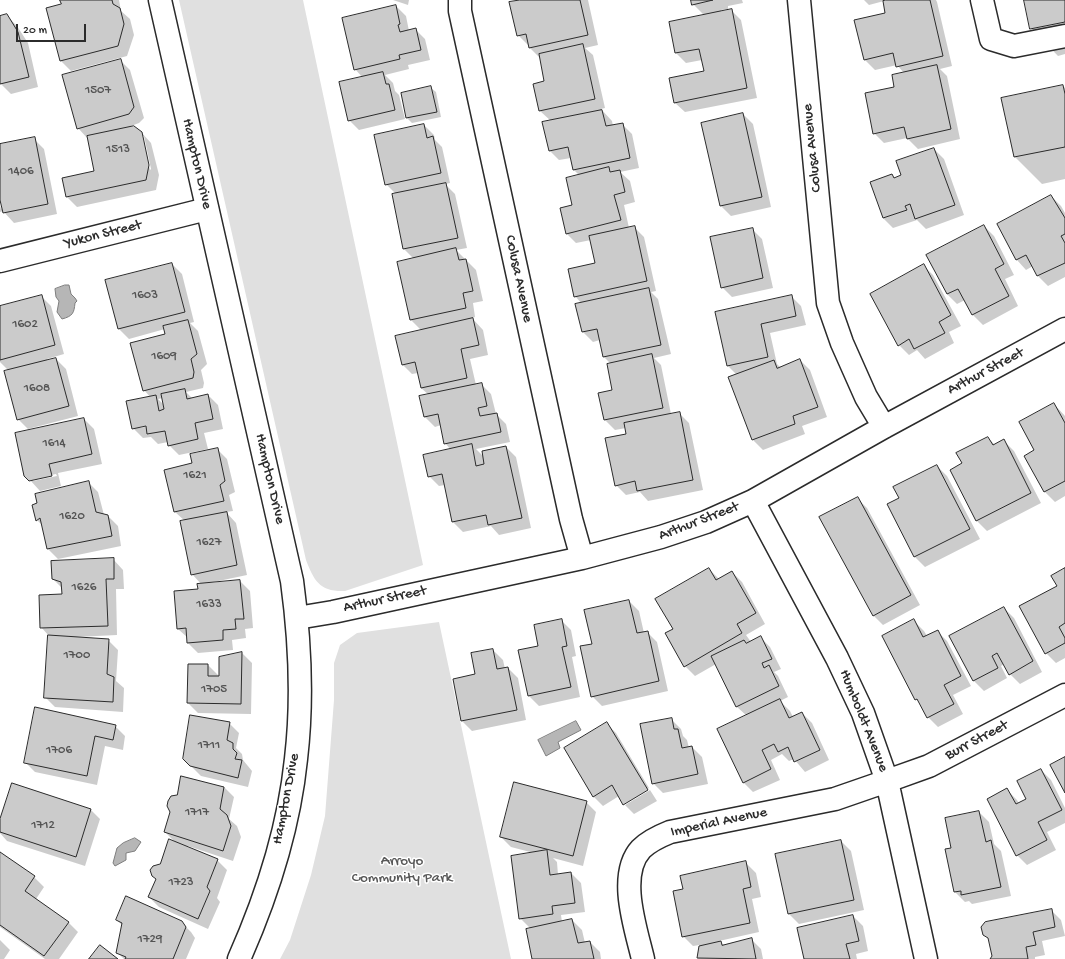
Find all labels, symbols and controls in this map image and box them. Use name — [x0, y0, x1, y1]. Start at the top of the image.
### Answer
scale bar — [18, 16, 88, 42]
text: 20 m — [23, 24, 47, 38]
house number: 1507 — [85, 83, 111, 99]
street label: Colusa Avenue — [799, 103, 827, 193]
street label: Hampton Drive — [177, 117, 215, 211]
house number: 1513 — [106, 142, 130, 158]
house number: 1406 — [8, 164, 34, 180]
street label: Yukon Street — [62, 217, 144, 253]
street label: Colusa Avenue — [500, 234, 536, 324]
house number: 1603 — [132, 288, 158, 304]
house number: 1602 — [12, 317, 38, 333]
street label: Arthur Street — [945, 344, 1027, 400]
house number: 1609 — [151, 349, 177, 365]
house number: 1608 — [24, 381, 50, 397]
street label: Hampton Drive — [250, 432, 288, 526]
house number: 1614 — [42, 436, 66, 452]
house number: 1621 — [183, 468, 207, 484]
street label: Arthur Street — [656, 499, 742, 545]
house number: 1620 — [59, 509, 85, 525]
house number: 1627 — [197, 535, 221, 551]
house number: 1626 — [72, 580, 96, 596]
street label: Arthur Street — [342, 582, 428, 618]
house number: 1633 — [196, 597, 222, 613]
house number: 1700 — [64, 648, 90, 664]
street label: Humboldt Avenue — [834, 667, 892, 775]
house number: 1705 — [201, 682, 227, 698]
street label: Burr Street — [942, 717, 1012, 765]
house number: 1711 — [198, 738, 220, 754]
house number: 1706 — [46, 743, 72, 759]
street label: Hampton Drive — [269, 752, 305, 846]
street label: Imperial Avenue — [669, 804, 769, 842]
house number: 1717 — [185, 805, 209, 821]
house number: 1712 — [31, 818, 55, 834]
park label: Arroyo Community Park — [352, 853, 452, 888]
house number: 1723 — [168, 875, 194, 891]
house number: 1729 — [138, 932, 162, 948]

